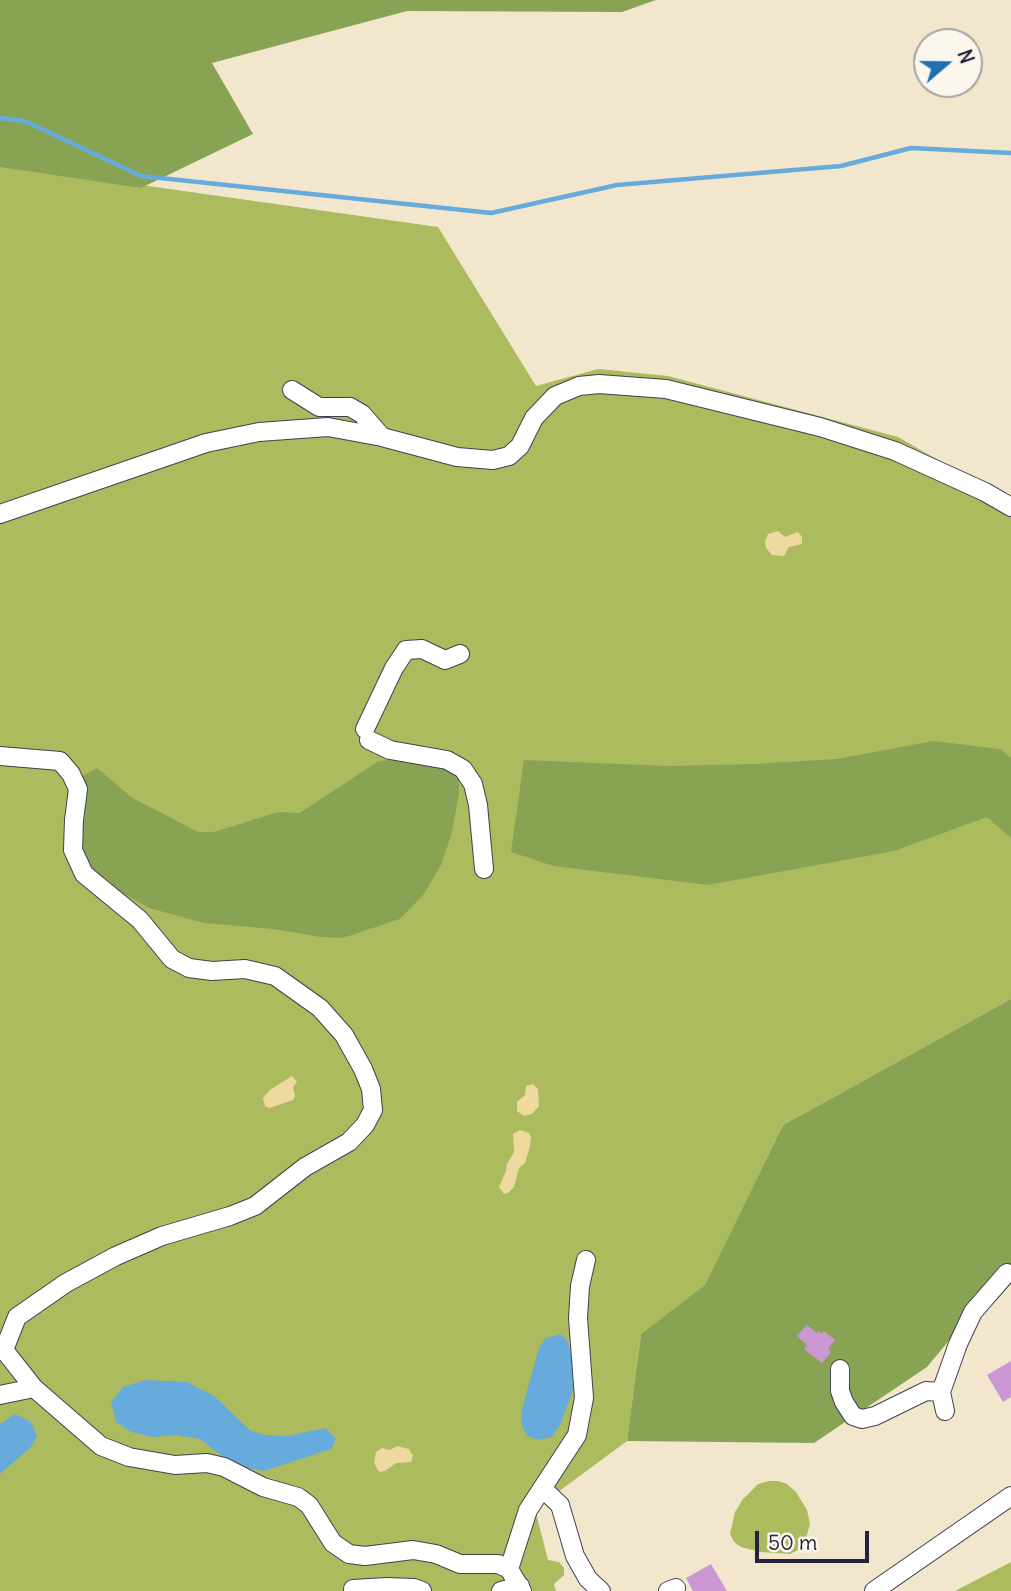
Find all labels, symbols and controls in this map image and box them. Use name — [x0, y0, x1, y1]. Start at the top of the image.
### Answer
north arrow — [913, 28, 983, 98]
text: N — [952, 46, 979, 67]
scale bar — [759, 1518, 873, 1562]
text: 50 m — [768, 1529, 817, 1556]

